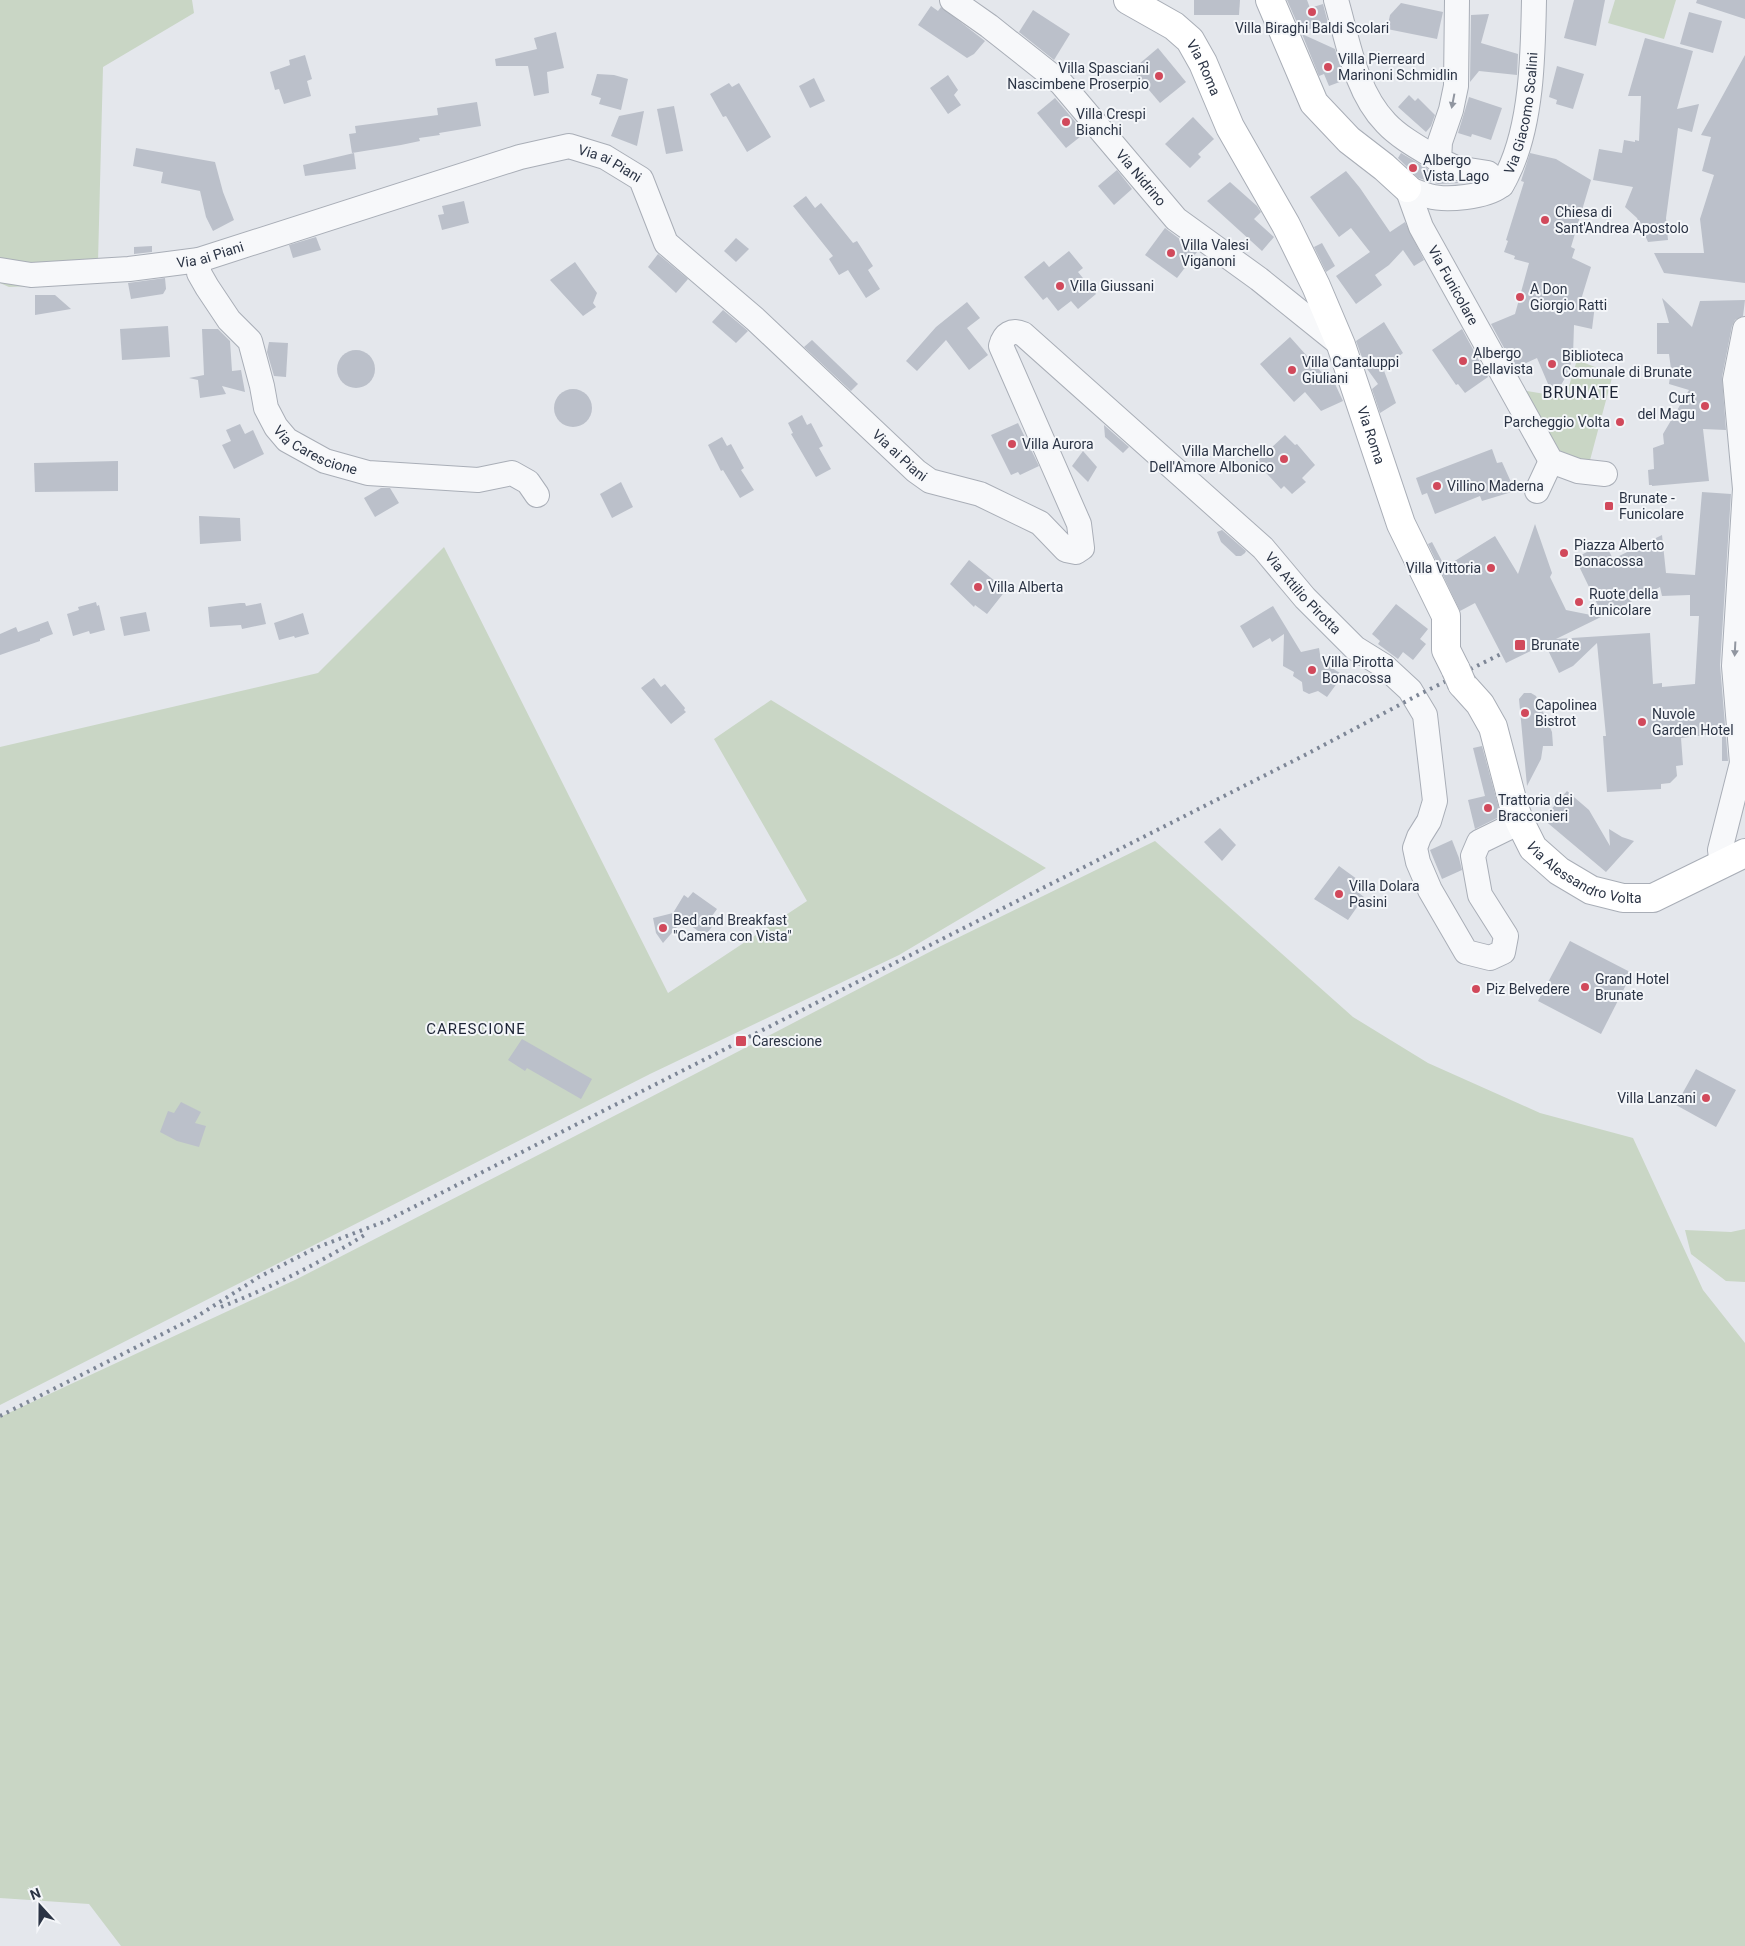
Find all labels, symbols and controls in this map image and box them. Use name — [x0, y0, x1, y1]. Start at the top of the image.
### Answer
marker: Villa Biraghi Baldi Scolari — [1306, 6, 1318, 18]
place label: Villa Biraghi Baldi Scolari — [1235, 20, 1389, 36]
street label: Via Roma — [1183, 37, 1224, 98]
place label: Villa Pierreard Marinoni Schmidlin — [1338, 51, 1458, 83]
street label: Via Giacomo Scalini — [1501, 52, 1540, 177]
place label: Villa Spasciani Nascimbene Proserpio — [1007, 60, 1149, 92]
marker: Villa Pierreard Marinoni Schmidlin — [1322, 61, 1334, 73]
marker: Villa Spasciani Nascimbene Proserpio — [1153, 70, 1165, 82]
one-way arrow — [1449, 93, 1457, 108]
place label: Villa Crespi Bianchi — [1076, 106, 1146, 138]
marker: Villa Crespi Bianchi — [1060, 116, 1072, 128]
street label: Via ai Piani — [576, 141, 644, 185]
street label: Via Nidrino — [1113, 146, 1169, 209]
place label: Albergo Vista Lago — [1423, 152, 1489, 184]
marker: Albergo Vista Lago — [1407, 162, 1419, 174]
place label: Chiesa di Sant'Andrea Apostolo — [1555, 204, 1689, 236]
marker: Chiesa di Sant'Andrea Apostolo — [1539, 214, 1551, 226]
place label: Villa Valesi Viganoni — [1181, 237, 1249, 269]
street label: Via ai Piani — [176, 238, 246, 271]
street label: Via Funicolare — [1425, 243, 1482, 328]
marker: Villa Valesi Viganoni — [1165, 247, 1177, 259]
place label: Villa Giussani — [1070, 278, 1154, 294]
marker: Villa Giussani — [1054, 280, 1066, 292]
place label: A Don Giorgio Ratti — [1530, 281, 1607, 313]
marker: A Don Giorgio Ratti — [1514, 291, 1526, 303]
place label: Albergo Bellavista — [1473, 345, 1533, 377]
place label: Biblioteca Comunale di Brunate — [1562, 348, 1692, 380]
place label: Villa Cantaluppi Giuliani — [1302, 354, 1399, 386]
marker: Albergo Bellavista — [1457, 355, 1469, 367]
marker: Biblioteca Comunale di Brunate — [1546, 358, 1558, 370]
marker: Villa Cantaluppi Giuliani — [1286, 364, 1298, 376]
district label: BRUNATE — [1543, 383, 1619, 402]
place label: Curt del Magu — [1637, 390, 1695, 422]
marker: Curt del Magu — [1699, 400, 1711, 412]
street label: Via Roma — [1354, 404, 1388, 466]
place label: Parcheggio Volta — [1504, 414, 1610, 430]
marker: Parcheggio Volta — [1614, 416, 1626, 428]
street label: Via Carescione — [270, 422, 359, 478]
street label: Via ai Piani — [869, 426, 930, 484]
place label: Villa Aurora — [1022, 436, 1094, 452]
marker: Villa Aurora — [1006, 438, 1018, 450]
place label: Villa Marchello Dell'Amore Albonico — [1149, 443, 1274, 475]
marker: Villa Marchello Dell'Amore Albonico — [1278, 453, 1290, 465]
place label: Villino Maderna — [1447, 478, 1544, 494]
marker: Villino Maderna — [1431, 480, 1443, 492]
place label: Brunate - Funicolare — [1619, 490, 1684, 522]
marker: Brunate - Funicolare — [1603, 500, 1615, 512]
place label: Piazza Alberto Bonacossa — [1574, 537, 1664, 569]
marker: Piazza Alberto Bonacossa — [1558, 547, 1570, 559]
street label: Via Attilio Pirotta — [1262, 549, 1344, 637]
place label: Villa Vittoria — [1406, 560, 1481, 576]
marker: Villa Vittoria — [1485, 562, 1497, 574]
place label: Villa Alberta — [988, 579, 1063, 595]
marker: Villa Alberta — [972, 581, 984, 593]
place label: Ruote della funicolare — [1589, 586, 1659, 618]
marker: Ruote della funicolare — [1573, 596, 1585, 608]
place label: Brunate — [1531, 637, 1580, 653]
marker: Brunate — [1513, 638, 1527, 652]
one-way arrow — [1731, 641, 1739, 657]
place label: Villa Pirotta Bonacossa — [1322, 654, 1394, 686]
marker: Villa Pirotta Bonacossa — [1306, 664, 1318, 676]
place label: Capolinea Bistrot — [1535, 697, 1597, 729]
place label: Nuvole Garden Hotel — [1652, 706, 1734, 738]
marker: Capolinea Bistrot — [1519, 707, 1531, 719]
marker: Nuvole Garden Hotel — [1636, 716, 1648, 728]
place label: Trattoria dei Bracconieri — [1498, 792, 1573, 824]
marker: Trattoria dei Bracconieri — [1482, 802, 1494, 814]
street label: Via Alessandro Volta — [1523, 839, 1642, 906]
place label: Villa Dolara Pasini — [1349, 878, 1420, 910]
marker: Villa Dolara Pasini — [1333, 888, 1345, 900]
place label: Bed and Breakfast "Camera con Vista" — [673, 912, 792, 944]
marker: Bed and Breakfast "Camera con Vista" — [657, 922, 669, 934]
place label: Grand Hotel Brunate — [1595, 971, 1669, 1003]
place label: Piz Belvedere — [1486, 981, 1570, 997]
marker: Grand Hotel Brunate — [1579, 981, 1591, 993]
marker: Piz Belvedere — [1470, 983, 1482, 995]
district label: CARESCIONE — [426, 1020, 526, 1038]
place label: Carescione — [752, 1033, 822, 1049]
marker: Carescione — [734, 1034, 748, 1048]
place label: Villa Lanzani — [1617, 1090, 1696, 1106]
marker: Villa Lanzani — [1700, 1092, 1712, 1104]
north arrow — [15, 1881, 65, 1931]
text: N — [28, 1885, 43, 1903]

